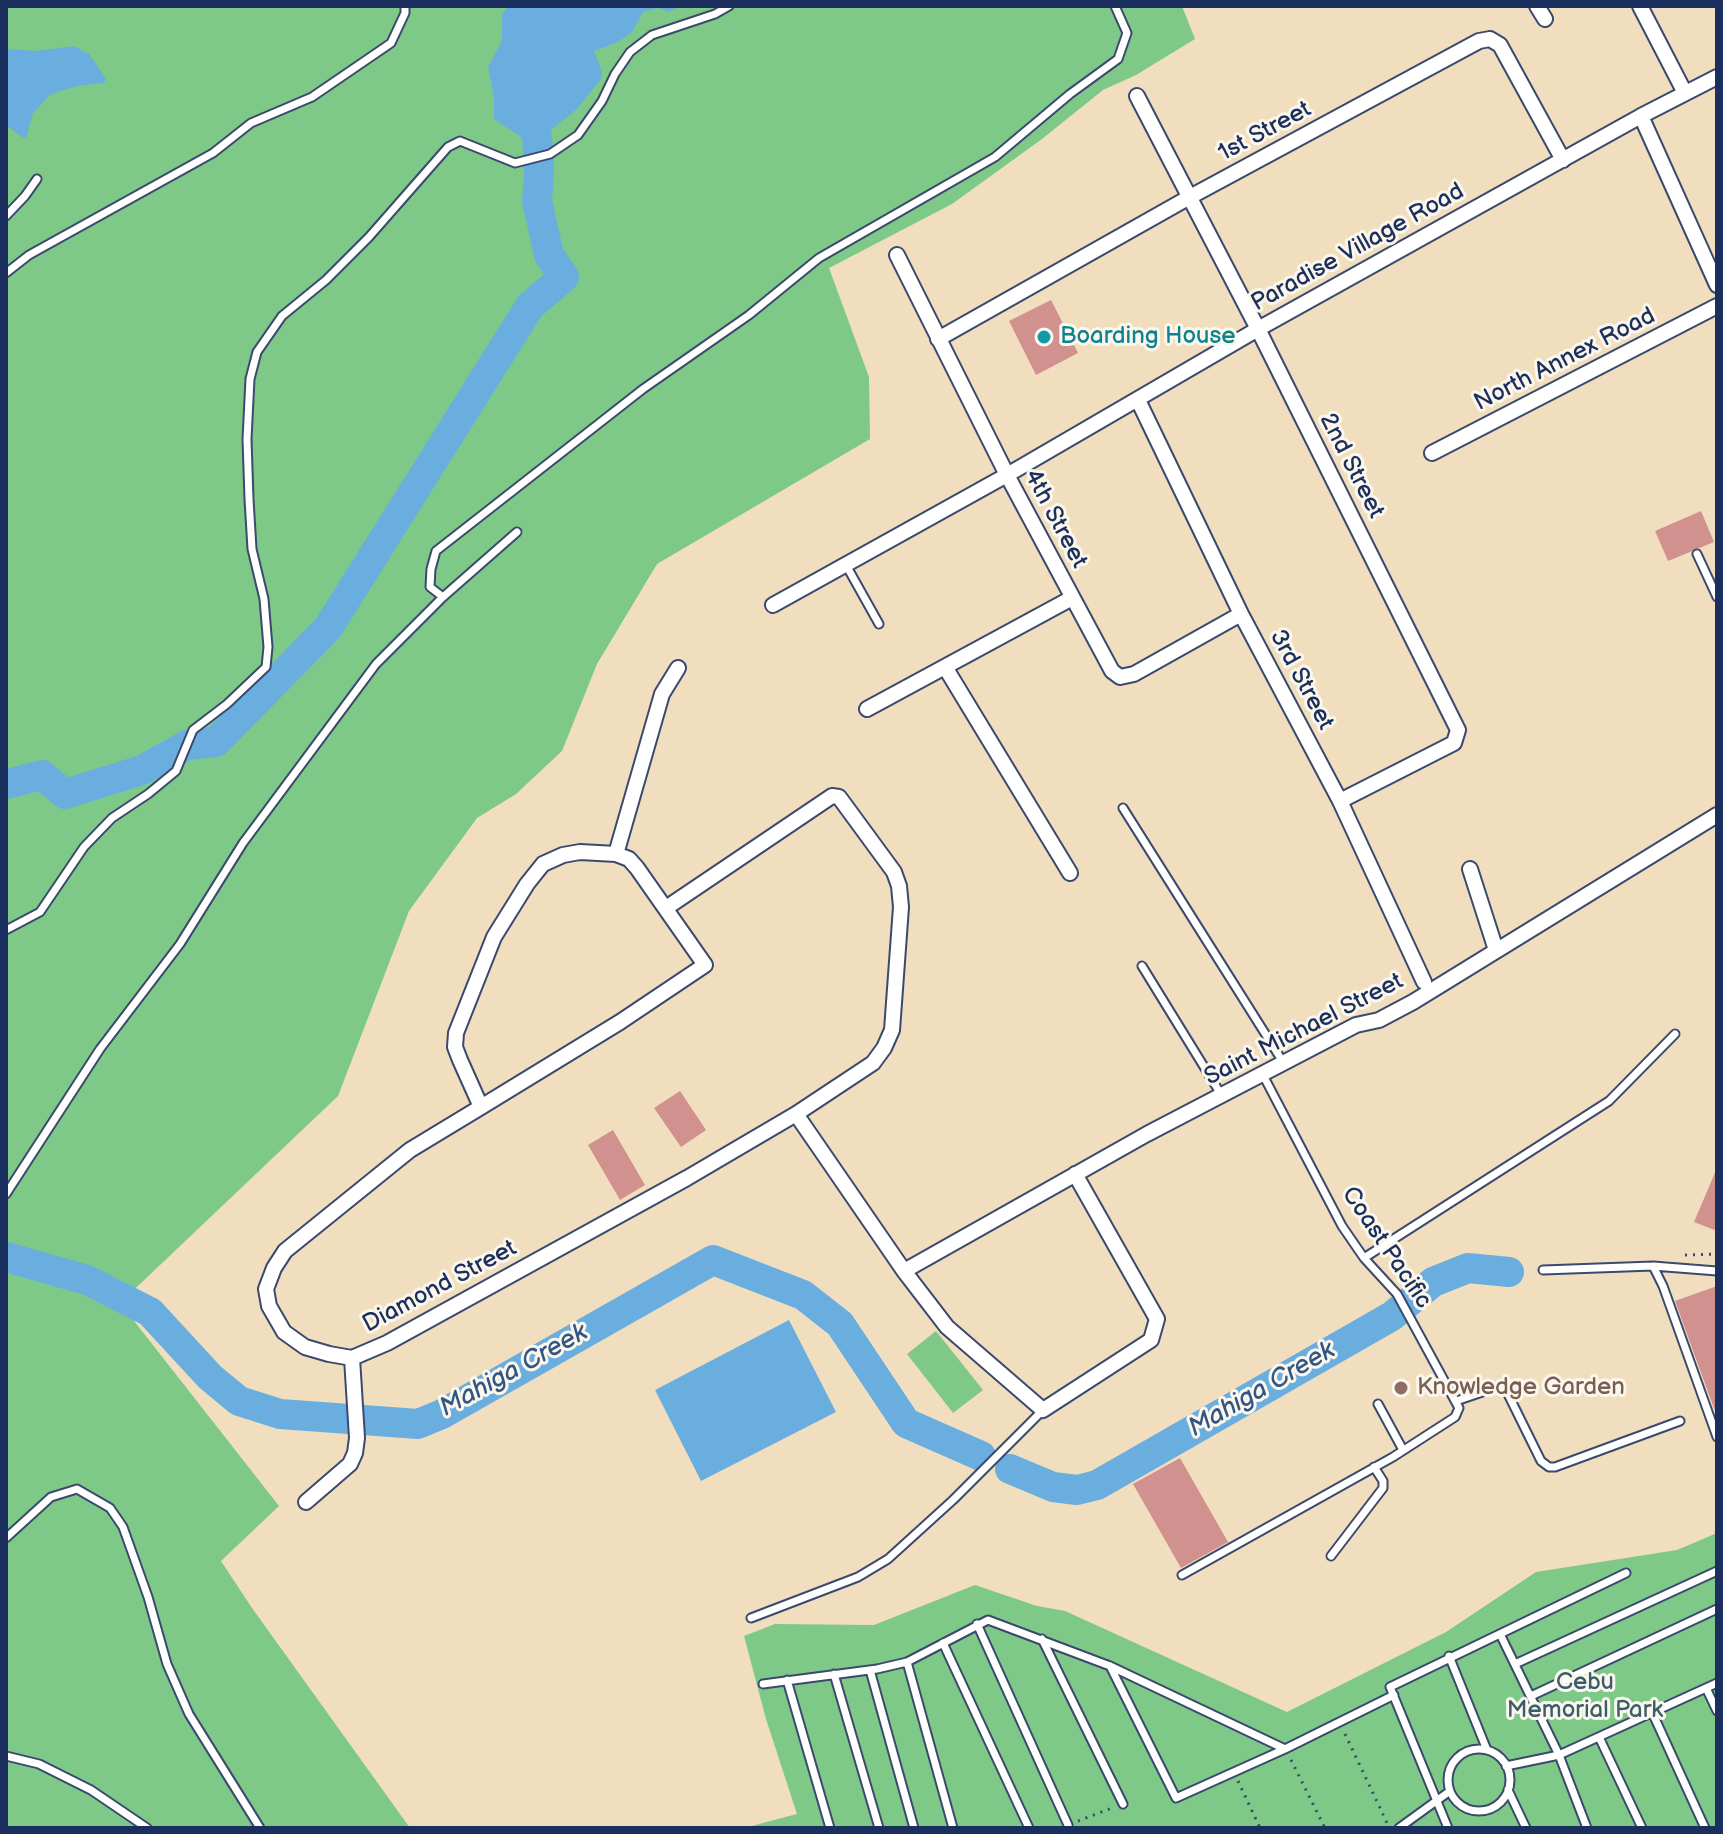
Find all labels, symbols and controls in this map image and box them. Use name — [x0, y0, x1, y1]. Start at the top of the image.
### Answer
street label: 1st Street — [1214, 96, 1316, 168]
street label: Paradise Village Road — [1247, 178, 1469, 318]
street label: North Annex Road — [1470, 302, 1660, 418]
place label: Boarding House — [1060, 323, 1235, 351]
marker: Boarding House — [1035, 328, 1053, 346]
street label: 2nd Street — [1312, 409, 1390, 523]
street label: 4th Street — [1017, 465, 1093, 573]
street label: 3rd Street — [1263, 625, 1339, 735]
street label: Saint Michael Street — [1200, 967, 1408, 1093]
street label: Coast Pacific — [1335, 1182, 1437, 1314]
street label: Diamond Street — [358, 1234, 522, 1340]
water label: Mahiga Creek — [435, 1318, 593, 1424]
water label: Mahiga Creek — [1183, 1335, 1341, 1445]
place label: Knowledge Garden — [1417, 1374, 1625, 1402]
marker: Knowledge Garden — [1392, 1379, 1410, 1397]
park label: Cebu Memorial Park — [1507, 1669, 1663, 1725]

